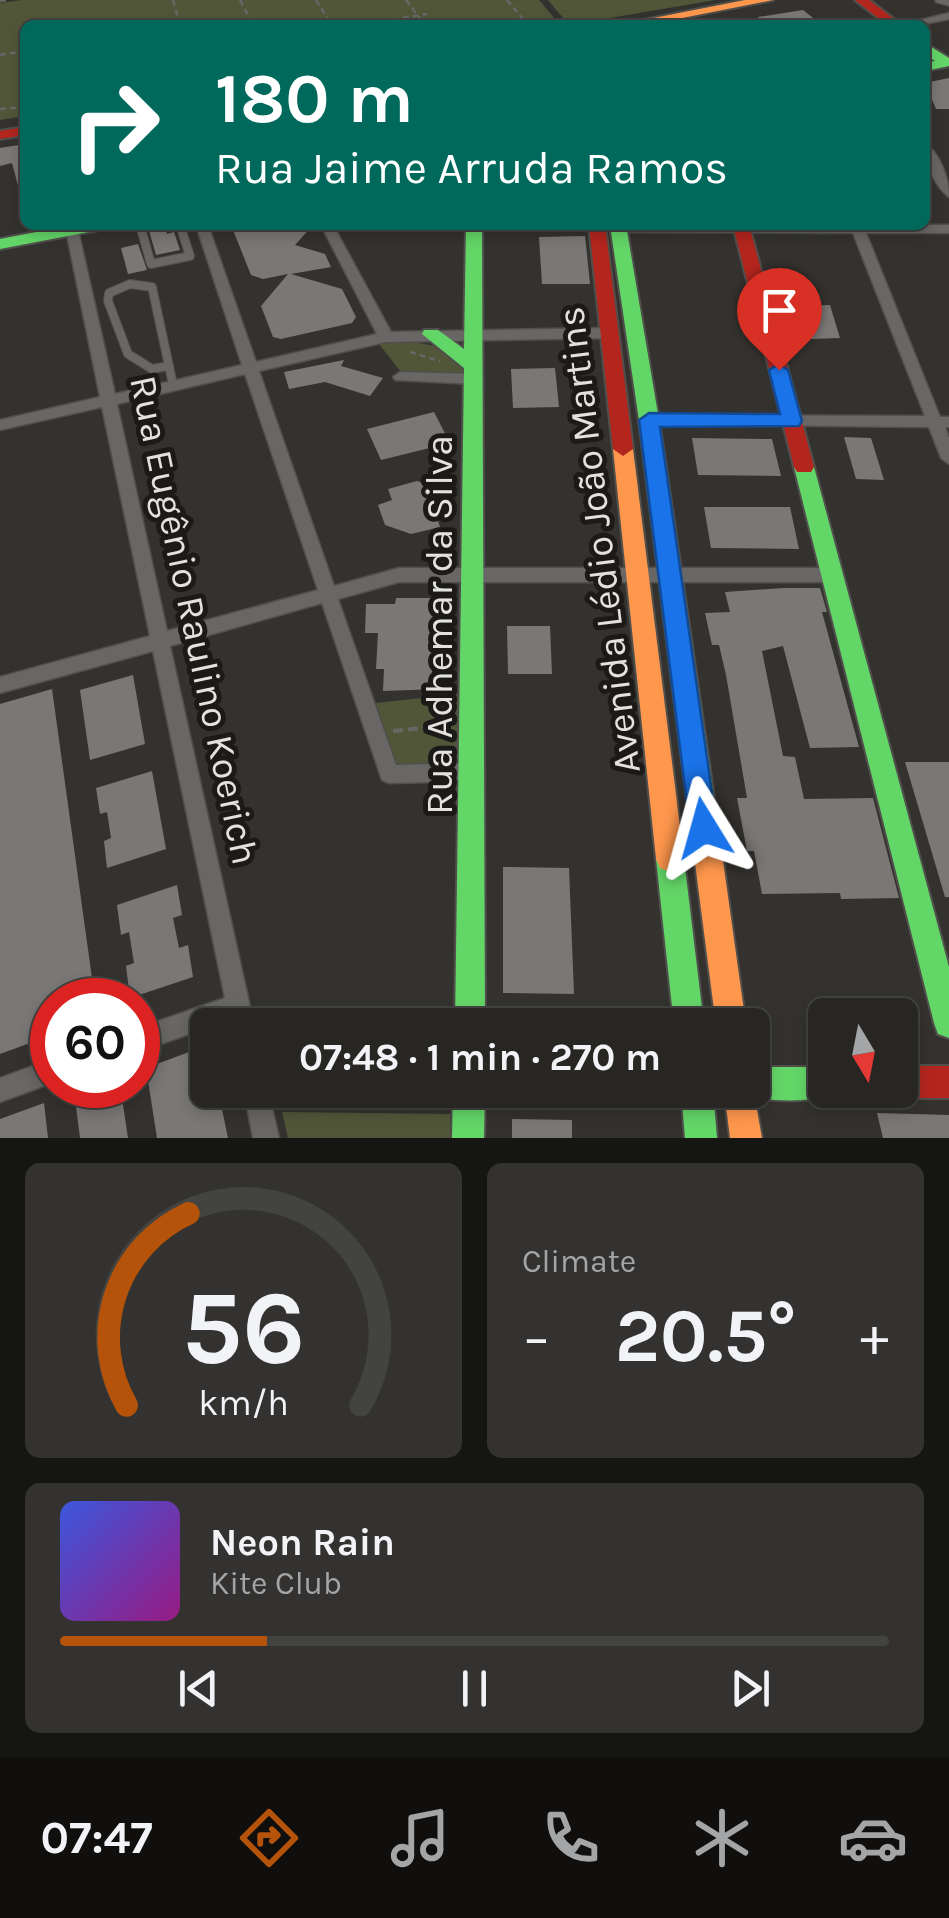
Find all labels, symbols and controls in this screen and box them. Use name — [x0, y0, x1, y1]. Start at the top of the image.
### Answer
text: 180 m — [215, 58, 414, 140]
icon: right — [50, 60, 180, 190]
text: Rua Jaime Arruda Ramos — [215, 142, 728, 194]
pin — [737, 268, 822, 371]
icon: arrive — [752, 283, 807, 338]
street label: Avenida Lédio João Martins — [548, 304, 650, 776]
street label: Rua Eugênio Raulino Koerich — [120, 372, 268, 868]
street label: Rua Adhemar da Silva — [417, 435, 462, 815]
position arrow — [652, 776, 756, 880]
speed limit sign: 60 — [30, 978, 160, 1108]
north arrow — [808, 998, 918, 1108]
map controls — [808, 998, 918, 1108]
text: 07:48 · 1 min · 270 m — [299, 1035, 661, 1080]
text: Climate — [522, 1243, 636, 1280]
text: 56 — [182, 1268, 305, 1389]
text: 20.5° — [615, 1292, 796, 1380]
text: − — [522, 1305, 551, 1369]
text: + — [860, 1305, 889, 1369]
text: km/h — [198, 1382, 289, 1424]
text: Neon Rain — [210, 1520, 395, 1565]
text: Kite Club — [210, 1565, 342, 1602]
icon: previous — [171, 1661, 226, 1716]
icon: pause — [447, 1661, 502, 1716]
icon: next — [723, 1661, 778, 1716]
icon: directions — [234, 1803, 304, 1873]
icon: music — [385, 1803, 455, 1873]
icon: phone — [536, 1803, 606, 1873]
icon: climate — [687, 1803, 757, 1873]
icon: car — [838, 1803, 908, 1873]
text: 07:47 — [41, 1812, 153, 1864]

